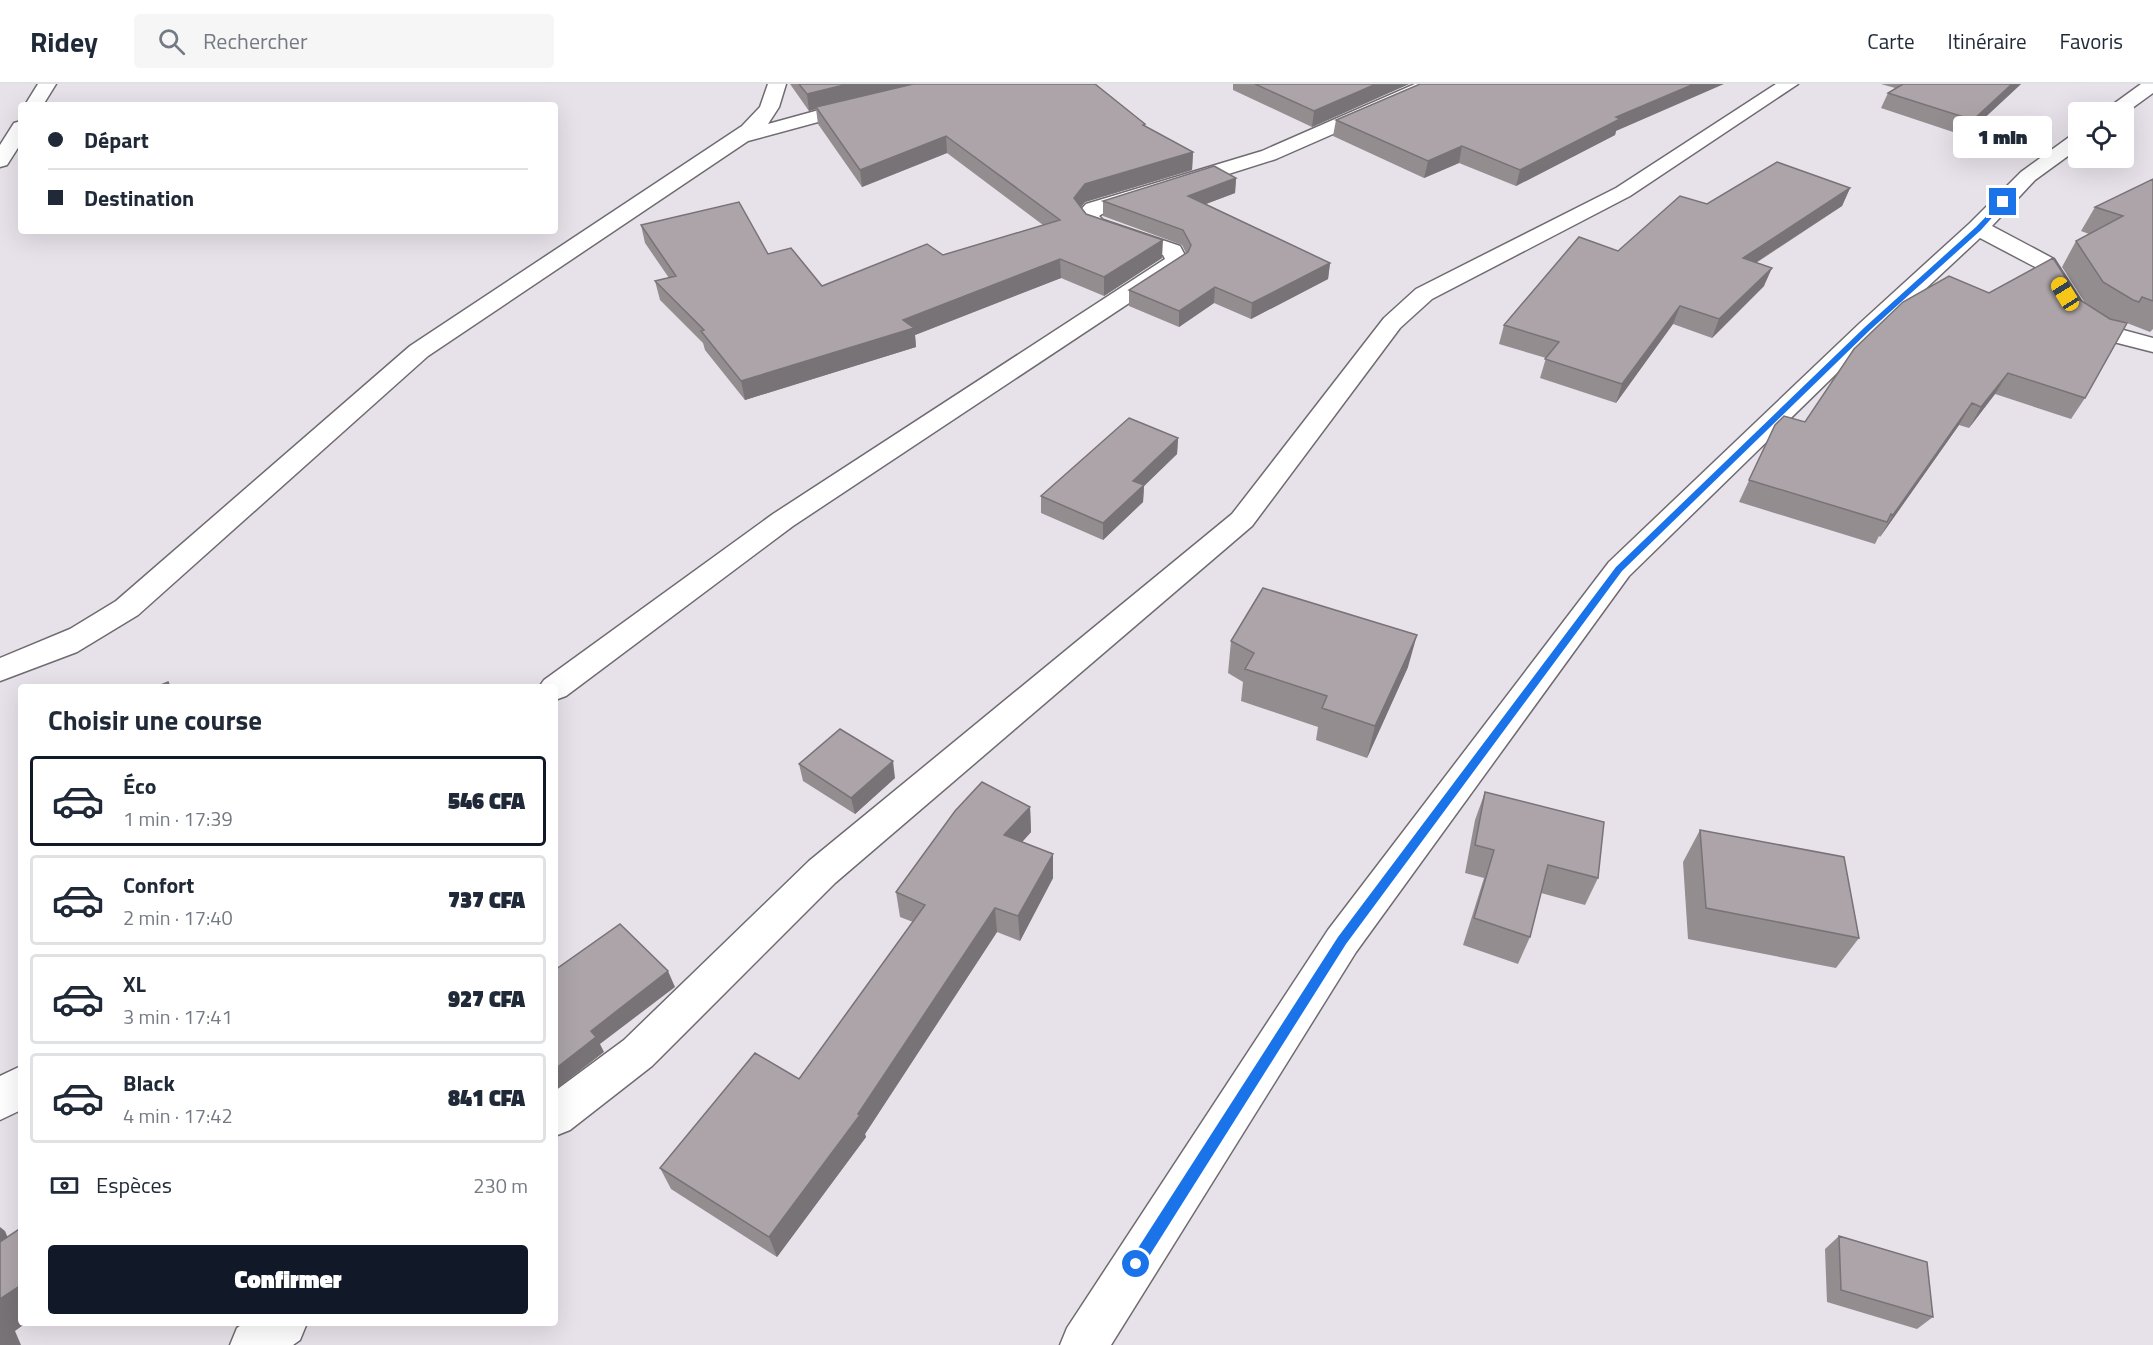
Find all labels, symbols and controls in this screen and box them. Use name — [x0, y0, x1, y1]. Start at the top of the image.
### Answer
search box — [134, 14, 554, 68]
text: Ridey — [30, 20, 98, 63]
text: Rechercher — [203, 24, 308, 58]
icon: search — [155, 25, 188, 58]
text: Carte — [1867, 25, 1915, 57]
text: Itinéraire — [1948, 25, 2027, 57]
text: Favoris — [2060, 25, 2123, 57]
map controls — [2068, 102, 2134, 168]
button: locate — [2068, 102, 2134, 168]
callout: 1 min — [1954, 115, 2052, 157]
text: 1 min — [1978, 121, 2027, 152]
text: Départ — [84, 123, 149, 157]
text: Destination — [84, 181, 194, 215]
route end — [1989, 188, 2016, 215]
car — [2048, 274, 2082, 314]
text: Choisir une course — [48, 699, 262, 740]
text: Éco — [123, 769, 156, 803]
icon: car — [51, 774, 105, 828]
text: 546 CFA — [448, 784, 525, 818]
text: 1 min · 17:39 — [123, 803, 233, 834]
text: Confort — [123, 868, 194, 902]
icon: car — [51, 873, 105, 927]
text: 737 CFA — [448, 883, 525, 917]
text: 2 min · 17:40 — [123, 902, 233, 933]
text: XL — [123, 967, 146, 1001]
icon: car — [51, 972, 105, 1026]
text: 927 CFA — [448, 982, 525, 1016]
text: 3 min · 17:41 — [123, 1001, 233, 1032]
text: Black — [123, 1066, 175, 1100]
icon: car — [51, 1071, 105, 1125]
text: 841 CFA — [448, 1081, 525, 1115]
text: 4 min · 17:42 — [123, 1100, 233, 1131]
text: Espèces — [96, 1168, 172, 1202]
icon: cash — [48, 1169, 81, 1202]
text: 230 m — [473, 1170, 528, 1201]
button: Confirmer — [48, 1245, 528, 1314]
route start — [1122, 1250, 1149, 1277]

